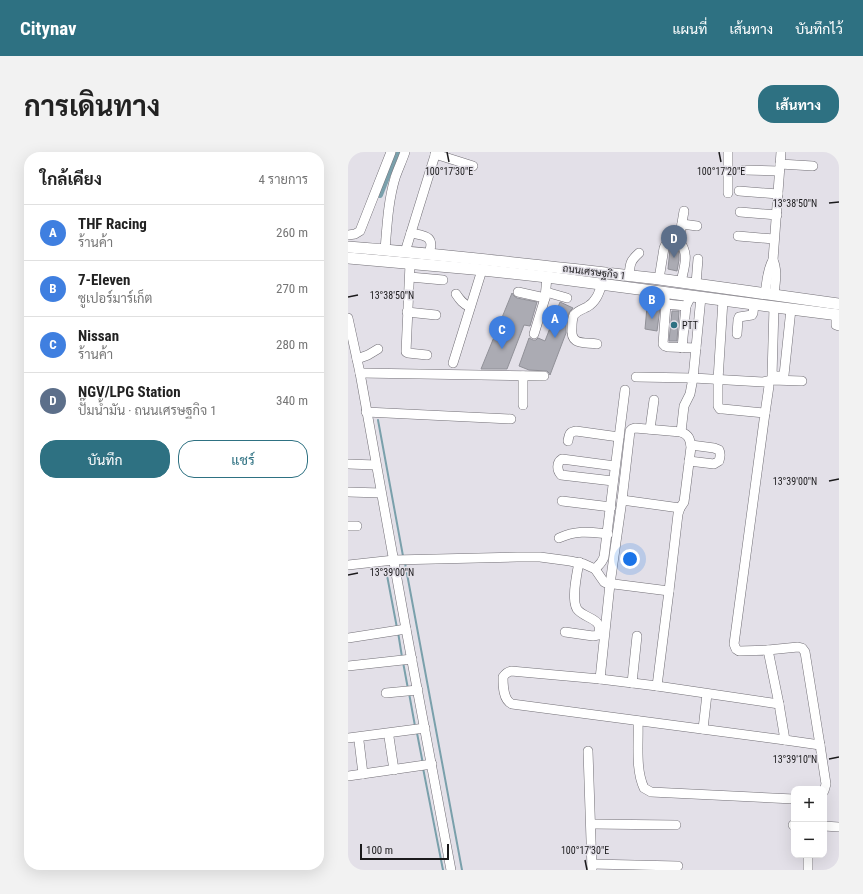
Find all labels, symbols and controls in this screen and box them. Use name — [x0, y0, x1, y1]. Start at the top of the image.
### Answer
text: Citynav — [20, 17, 77, 40]
text: แผนที่ — [672, 21, 707, 37]
text: เส้นทาง — [729, 21, 773, 37]
text: บันทึกไว้ — [795, 21, 843, 37]
button: เส้นทาง — [758, 85, 839, 123]
text: การเดินทาง — [24, 90, 160, 123]
text: 100°17'30"E — [425, 166, 473, 177]
text: 100°17'20"E — [697, 166, 745, 177]
text: ใกล้เคียง — [40, 169, 102, 189]
text: 4 รายการ — [258, 172, 308, 187]
text: 13°38'50"N — [773, 198, 817, 209]
text: THF Racing — [78, 215, 147, 233]
text: A — [49, 225, 57, 240]
text: 260 m — [276, 225, 308, 240]
pin: D — [661, 225, 687, 258]
text: ร้านค้า — [78, 235, 113, 250]
street label: ถนนเศรษฐกิจ 1 — [562, 263, 626, 283]
text: 7-Eleven — [78, 271, 130, 289]
text: B — [49, 281, 57, 296]
text: 270 m — [276, 281, 308, 296]
pin: B — [639, 286, 665, 319]
text: 13°38'50"N — [370, 290, 414, 301]
text: ซูเปอร์มาร์เก็ต — [78, 291, 152, 306]
pin: A — [542, 305, 568, 338]
pin: C — [489, 316, 515, 349]
marker: PTT — [669, 320, 679, 330]
place label: PTT — [682, 320, 698, 331]
text: Nissan — [78, 327, 119, 345]
text: C — [49, 337, 57, 352]
text: 280 m — [276, 337, 308, 352]
text: ร้านค้า — [78, 347, 113, 362]
text: NGV/LPG Station — [78, 383, 181, 401]
text: D — [49, 393, 57, 408]
text: 340 m — [276, 393, 308, 408]
text: ปั๊มน้ำมัน · ถนนเศรษฐกิจ 1 — [78, 403, 217, 418]
button: บันทึก — [40, 440, 170, 478]
button: แชร์ — [178, 440, 308, 478]
text: 13°39'00"N — [773, 476, 817, 487]
your location — [620, 549, 640, 569]
text: 13°39'00"N — [370, 567, 414, 578]
text: 13°39'10"N — [773, 754, 817, 765]
map controls — [791, 786, 827, 858]
button: + — [791, 786, 827, 822]
button: − — [791, 822, 827, 858]
scale bar — [360, 842, 449, 861]
text: 100 m — [366, 844, 393, 857]
text: 100°17'30"E — [561, 845, 609, 856]

